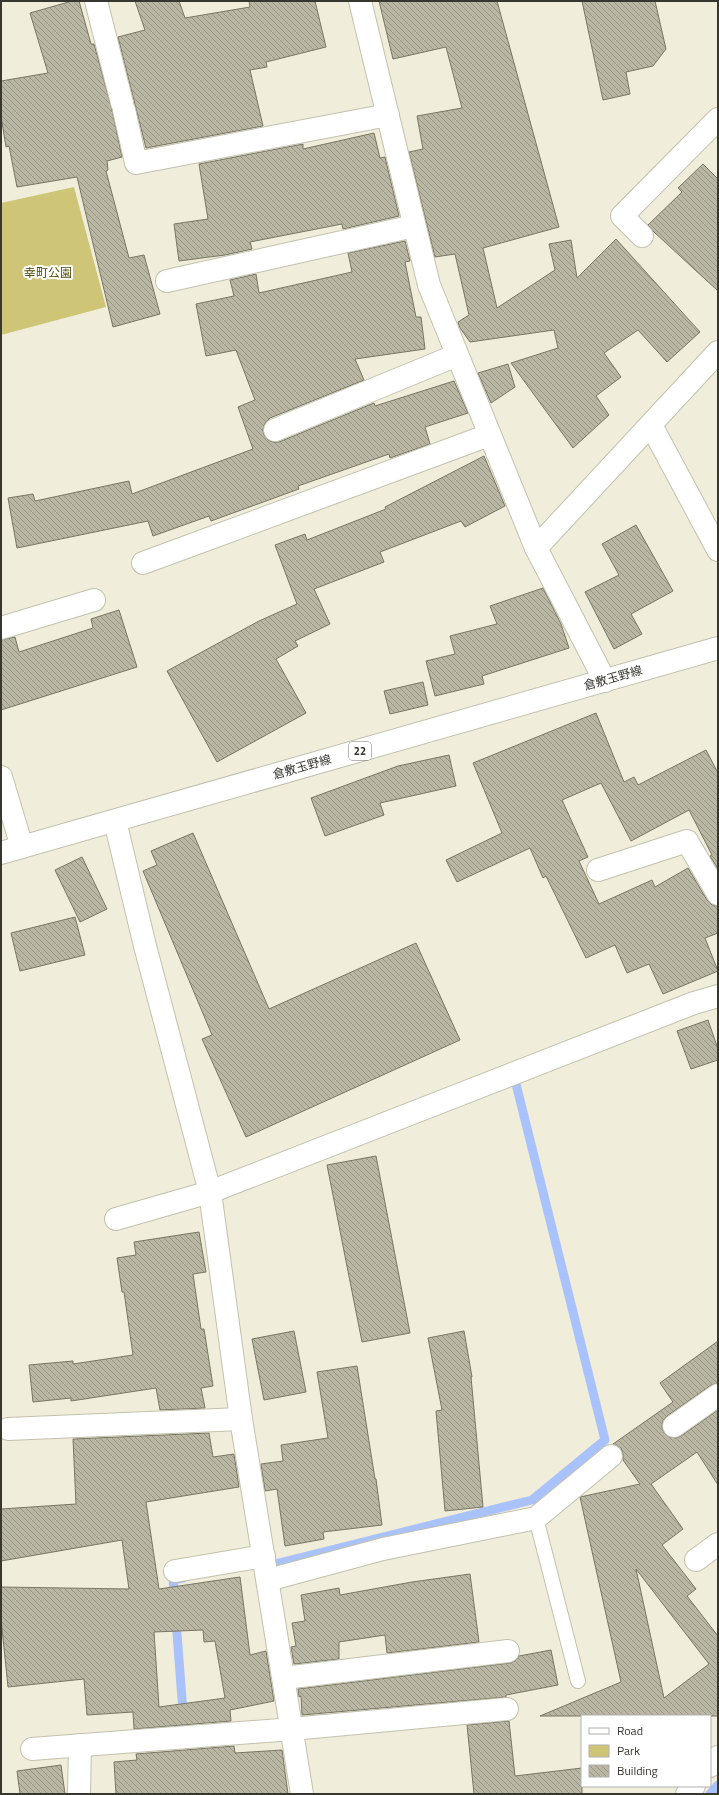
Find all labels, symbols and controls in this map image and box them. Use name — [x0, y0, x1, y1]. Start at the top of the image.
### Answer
park label: 幸町公園 — [24, 263, 72, 282]
street label: 倉敷玉野線 — [581, 660, 644, 695]
road number: 22 — [349, 742, 371, 760]
street label: 倉敷玉野線 — [270, 749, 333, 784]
legend — [581, 1715, 711, 1787]
text: Road — [617, 1721, 643, 1740]
text: Park — [617, 1741, 640, 1760]
text: Building — [617, 1761, 658, 1780]

